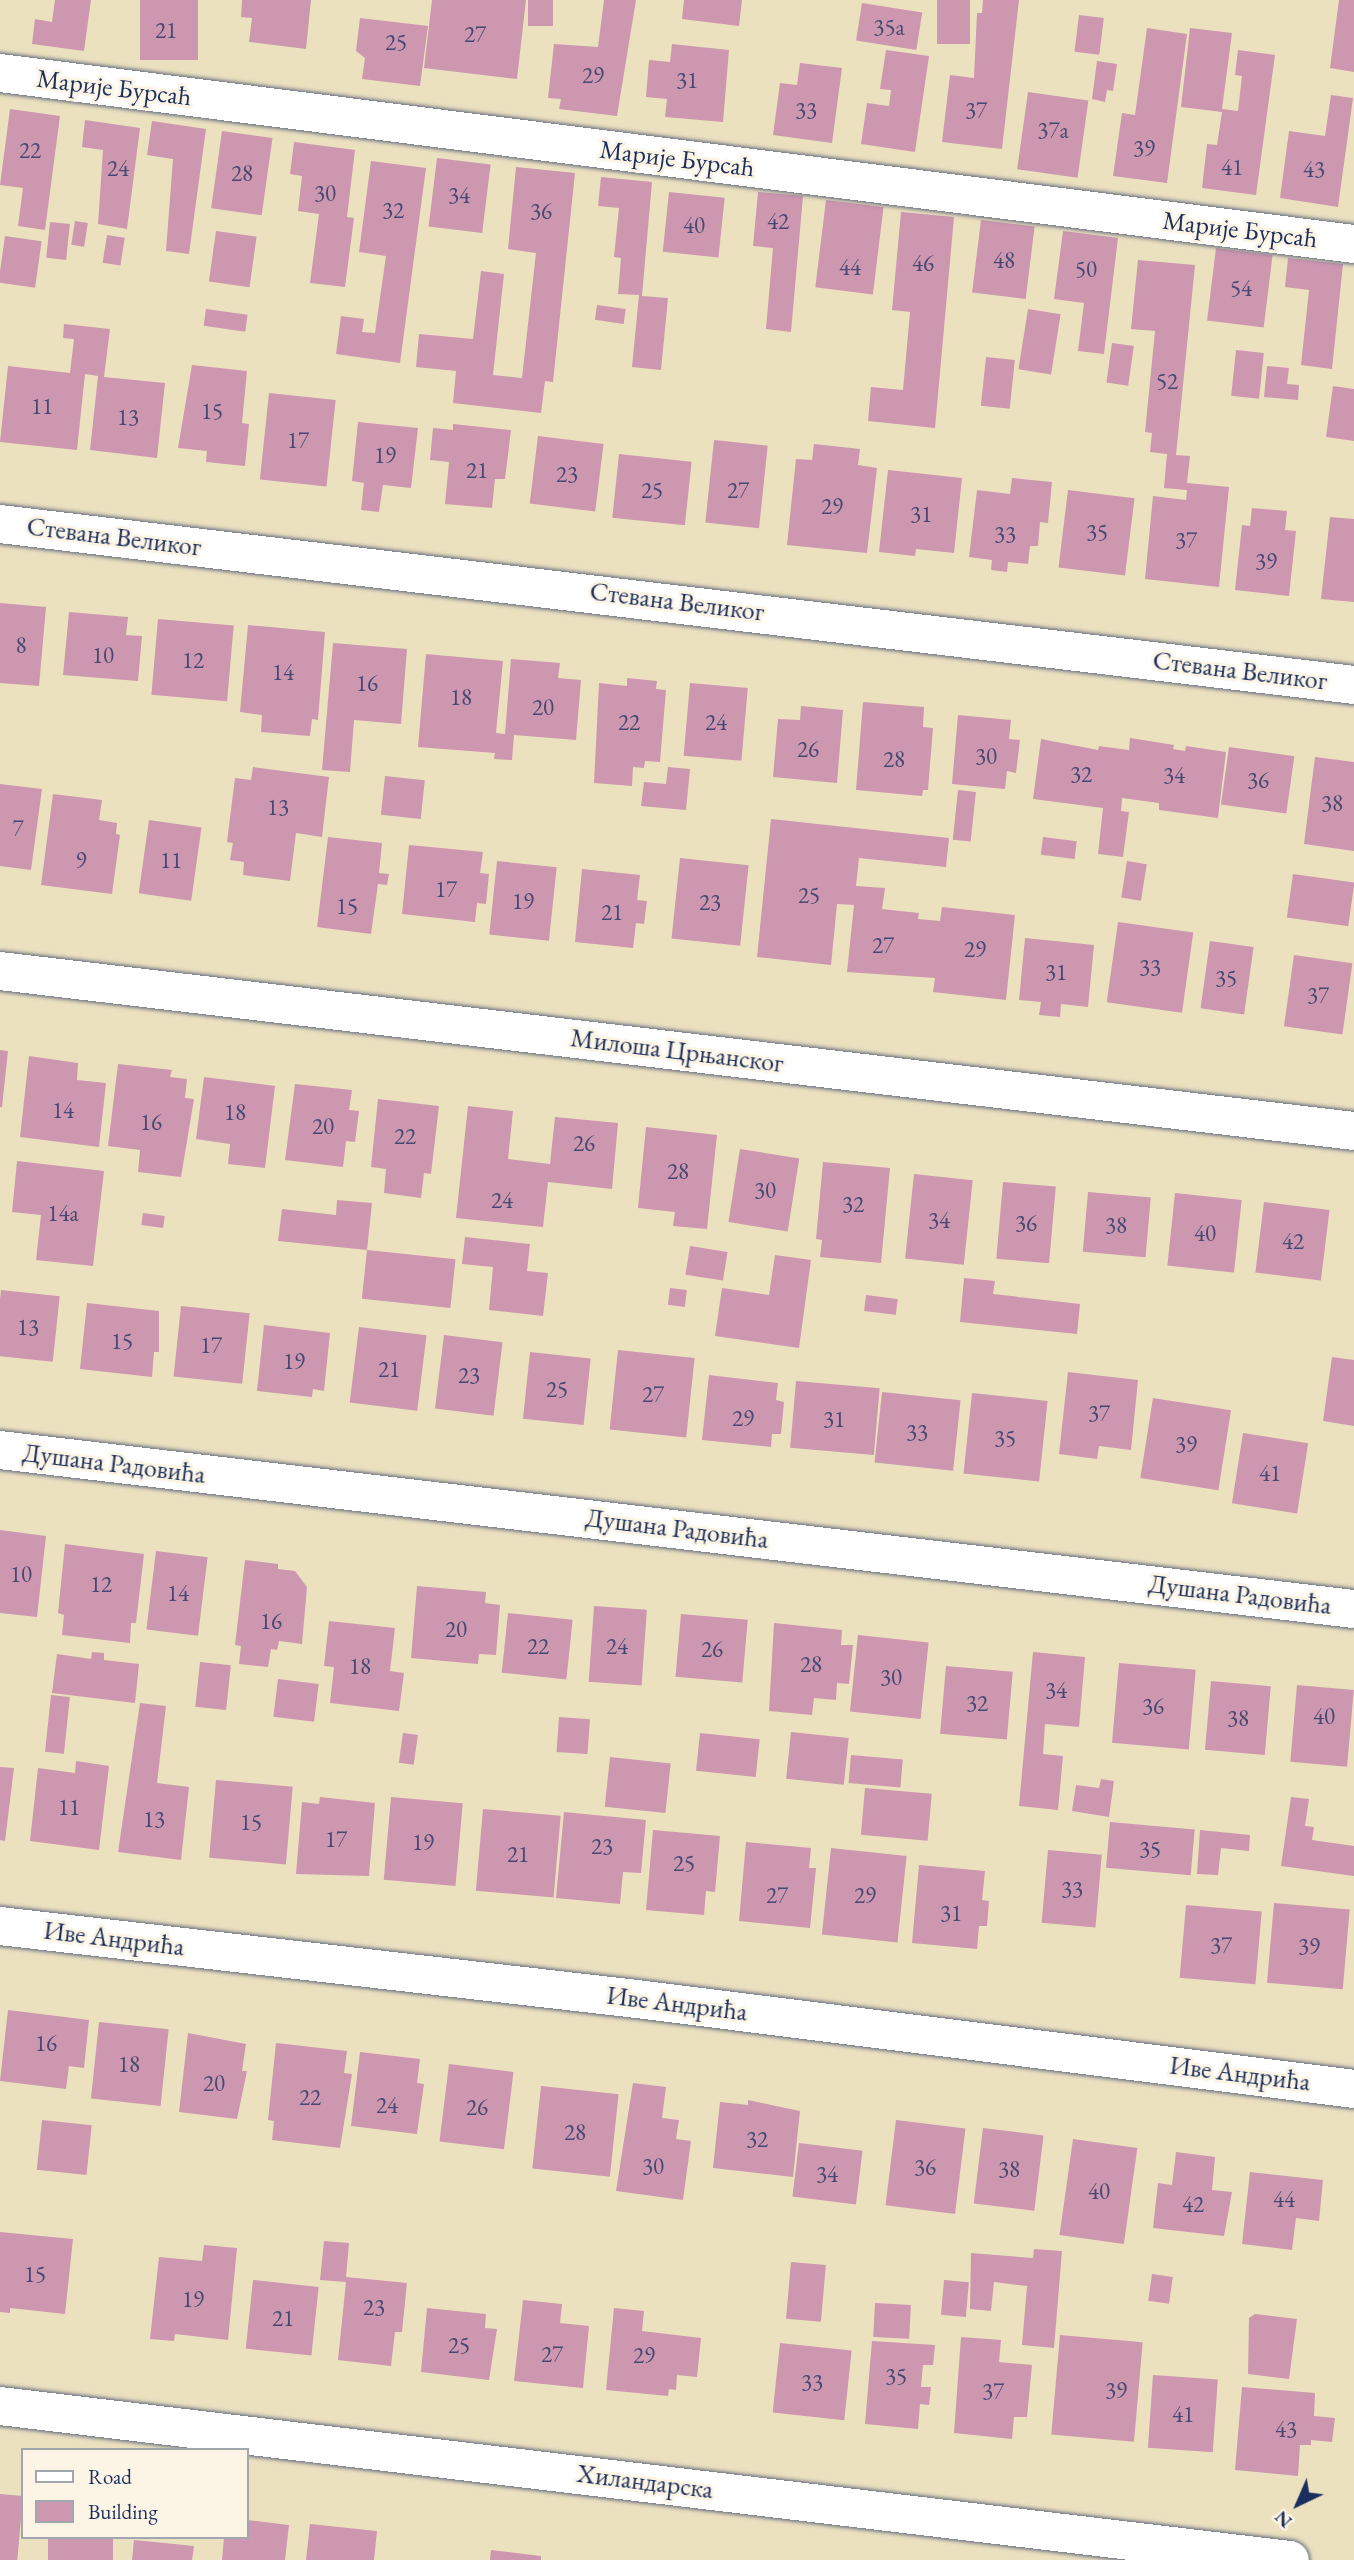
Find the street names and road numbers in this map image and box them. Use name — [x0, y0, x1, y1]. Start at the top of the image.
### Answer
street label: Марије Бурсаћ — [35, 63, 193, 113]
street label: Марије Бурсаћ — [598, 134, 756, 184]
street label: Марије Бурсаћ — [1161, 205, 1319, 255]
street label: Стевана Великог — [25, 511, 203, 563]
street label: Стевана Великог — [588, 576, 766, 628]
street label: Стевана Великог — [1151, 645, 1329, 697]
street label: Милоша Црњанског — [569, 1022, 785, 1080]
street label: Душана Радовића — [21, 1437, 207, 1491]
street label: Душана Радовића — [584, 1502, 770, 1556]
street label: Душана Радовића — [1147, 1568, 1333, 1622]
street label: Иве Андрића — [42, 1915, 186, 1963]
street label: Иве Андрића — [605, 1980, 749, 2028]
street label: Иве Андрића — [1168, 2050, 1312, 2098]
street label: Хиландарска — [575, 2458, 715, 2506]

